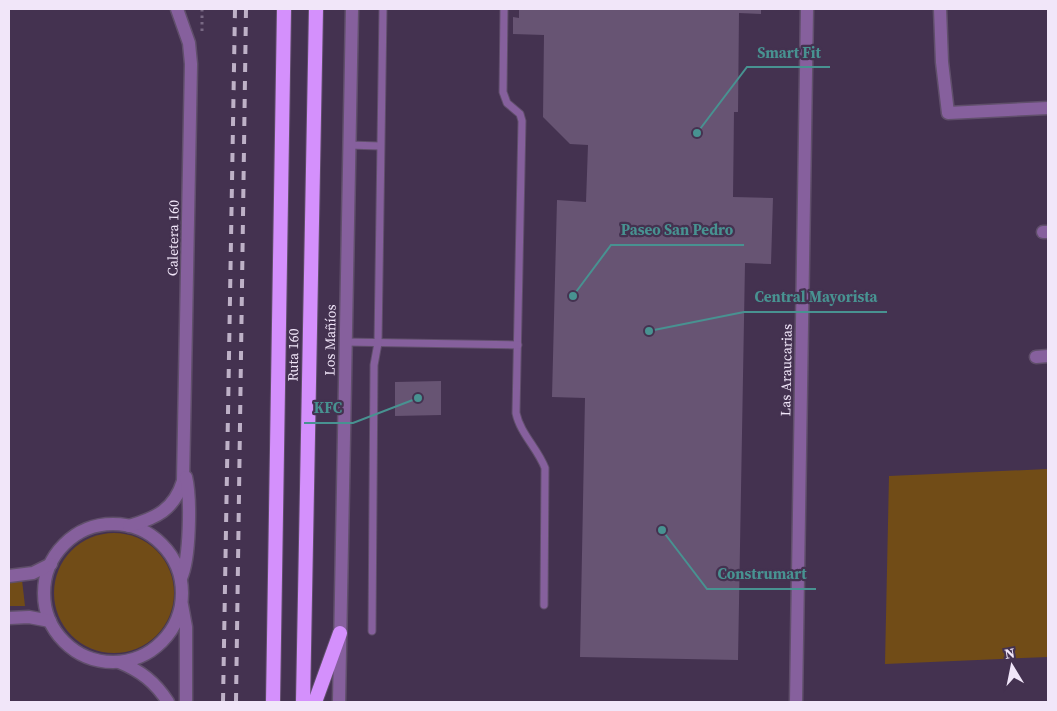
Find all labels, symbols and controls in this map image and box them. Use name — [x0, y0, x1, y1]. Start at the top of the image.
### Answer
callout: Smart Fit — [747, 37, 830, 67]
text: Smart Fit — [757, 42, 821, 63]
street label: Caletera 160 — [162, 200, 184, 276]
callout: Paseo San Pedro — [611, 215, 744, 245]
text: Paseo San Pedro — [621, 219, 734, 240]
callout: Central Mayorista — [744, 282, 887, 312]
text: Central Mayorista — [754, 286, 879, 307]
street label: Los Mañíos — [319, 304, 341, 376]
street label: Las Araucarias — [775, 324, 797, 416]
street label: Ruta 160 — [283, 328, 303, 382]
callout: KFC — [304, 393, 353, 423]
text: KFC — [314, 397, 342, 418]
callout: Construmart — [707, 559, 816, 589]
text: Construmart — [717, 563, 807, 584]
north arrow — [987, 641, 1037, 691]
text: N — [1003, 642, 1017, 664]

